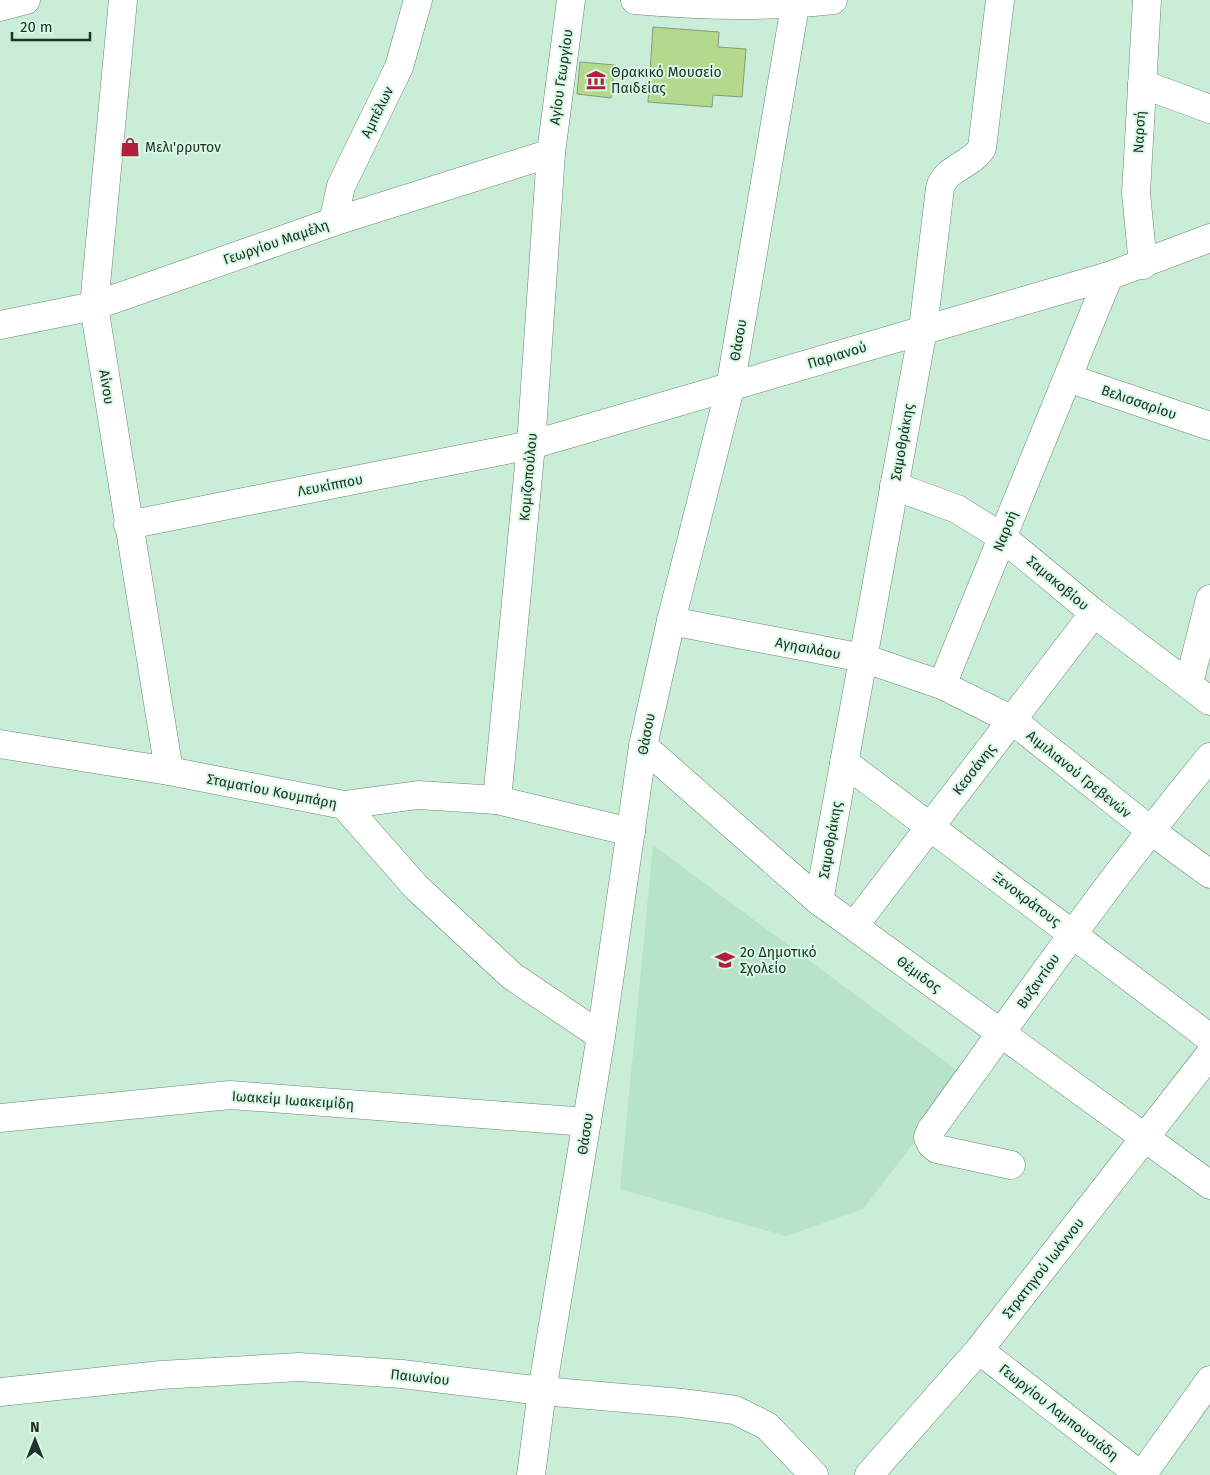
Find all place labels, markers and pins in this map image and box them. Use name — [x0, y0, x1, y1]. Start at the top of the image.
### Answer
place label: Θρακικό Μουσείο Παιδείας — [611, 64, 722, 97]
museum icon: Θρακικό Μουσείο Παιδείας — [585, 69, 607, 91]
shop icon: Μελι'ρρυτον — [119, 136, 141, 158]
place label: Μελι'ρρυτον — [145, 139, 221, 156]
place label: 2ο Δημοτικό Σχολείο — [740, 944, 817, 977]
school or university icon: 2ο Δημοτικό Σχολείο — [714, 949, 736, 971]

